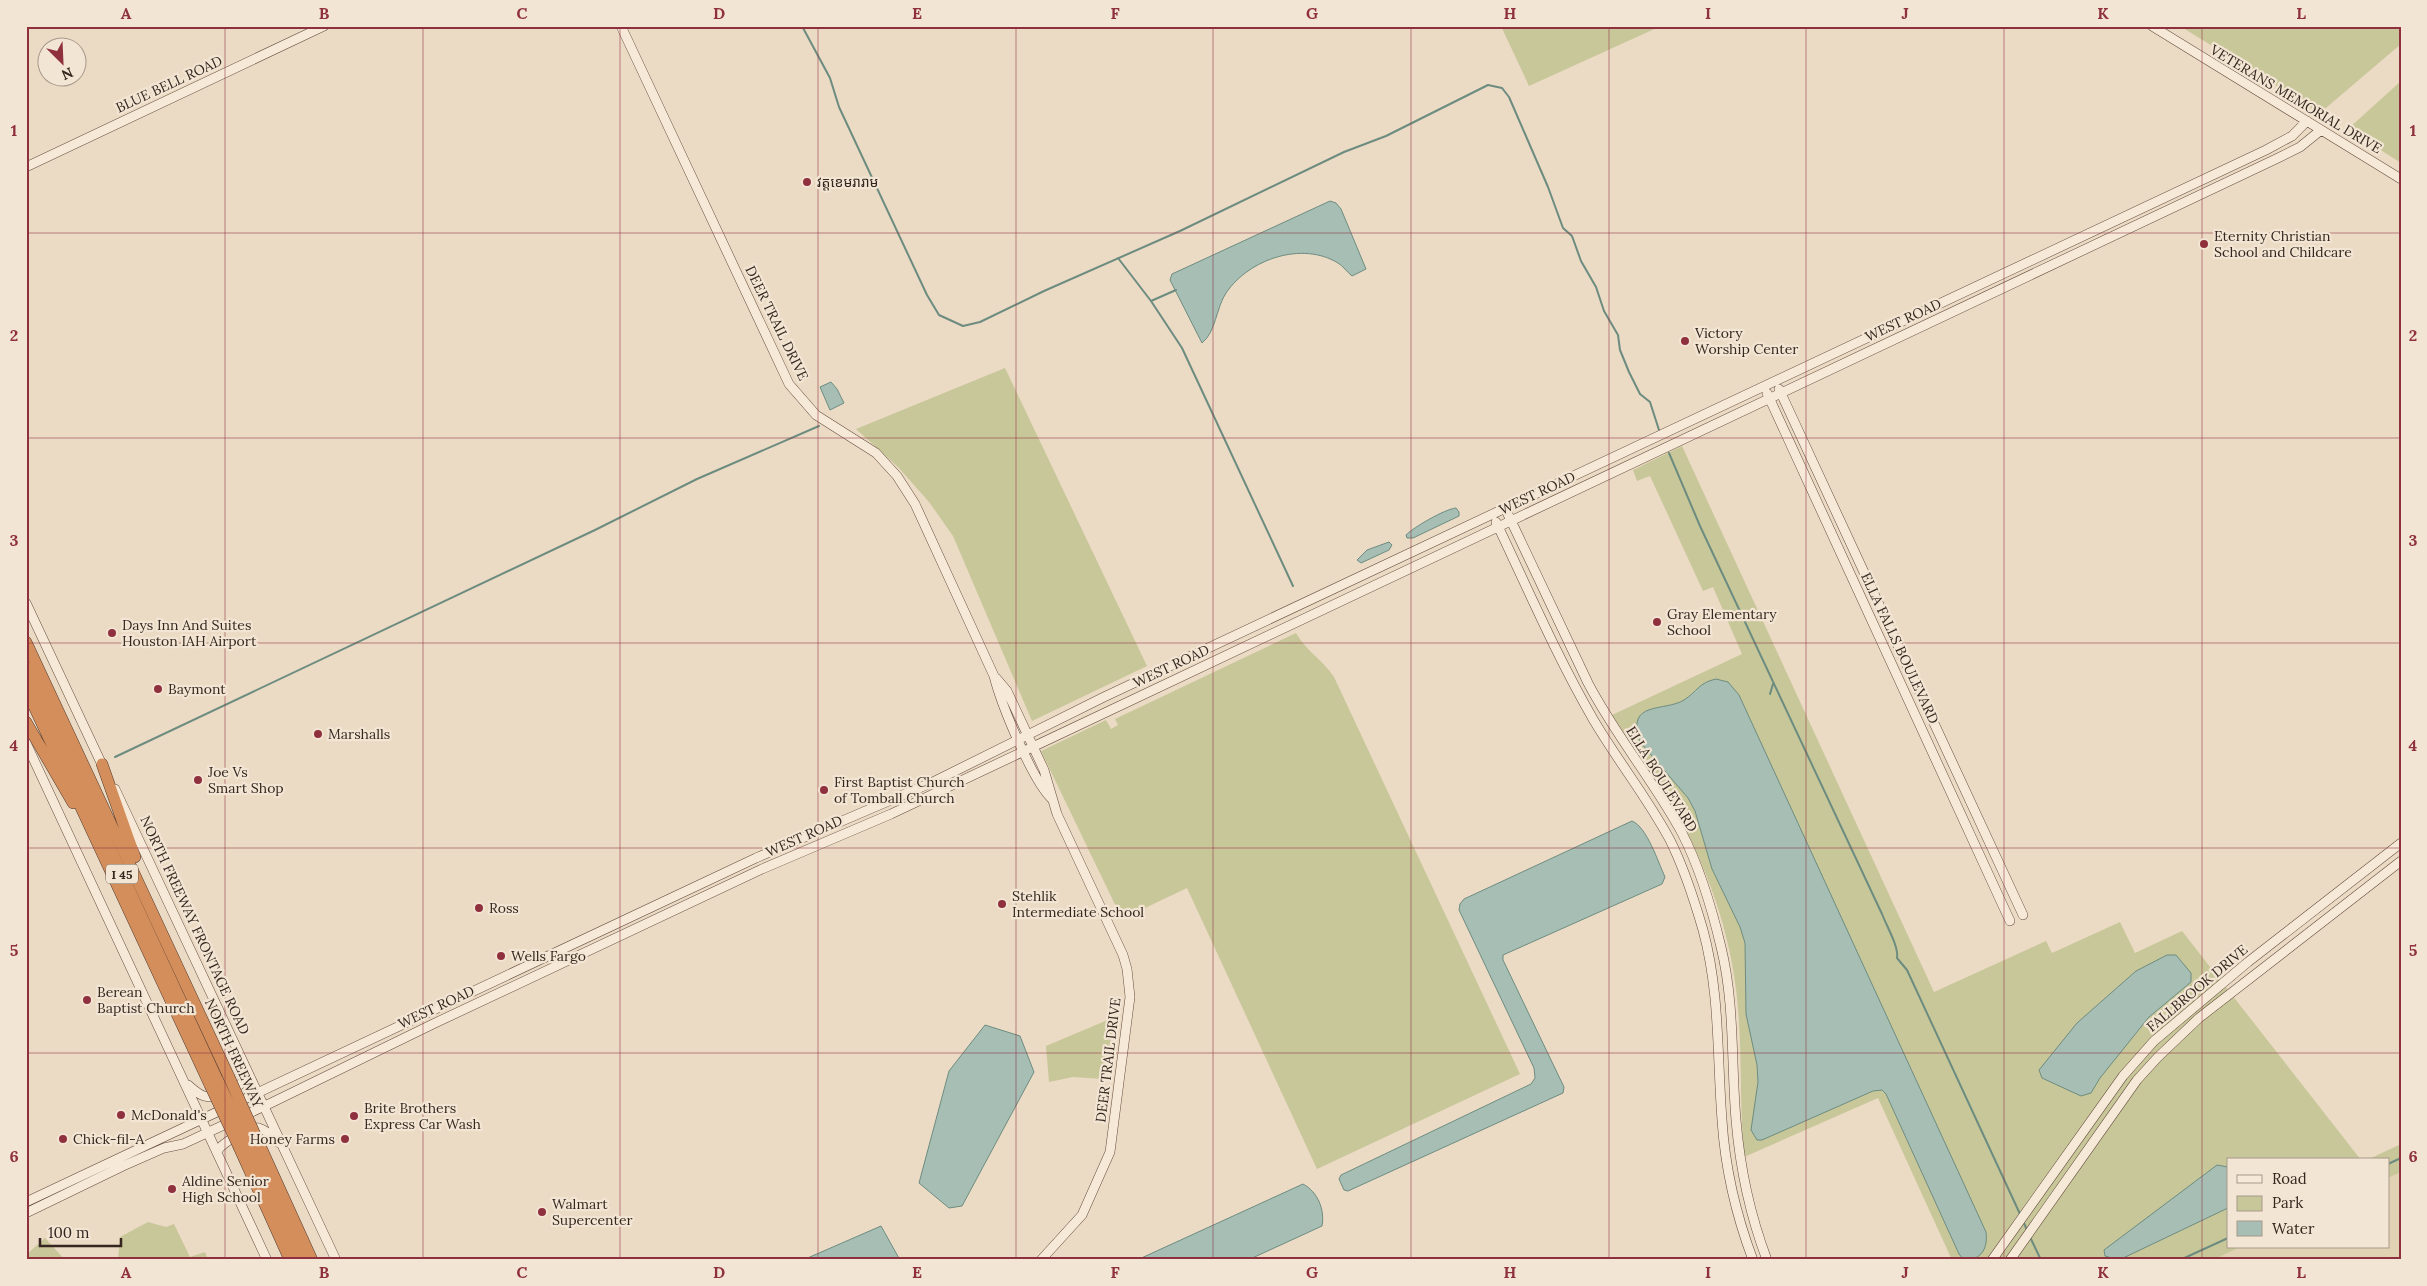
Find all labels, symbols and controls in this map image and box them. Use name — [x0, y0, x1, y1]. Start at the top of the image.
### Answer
text: A — [121, 3, 132, 23]
text: B — [319, 3, 330, 23]
text: C — [516, 3, 528, 23]
text: D — [713, 3, 725, 23]
text: E — [912, 3, 922, 23]
text: F — [1110, 3, 1120, 23]
text: G — [1306, 3, 1318, 23]
text: H — [1504, 3, 1517, 23]
text: I — [1705, 3, 1711, 23]
text: J — [1901, 3, 1909, 23]
text: K — [2097, 3, 2109, 23]
text: L — [2296, 3, 2306, 23]
north arrow — [38, 38, 88, 88]
street label: VETERANS MEMORIAL DRIVE — [2206, 40, 2385, 158]
street label: BLUE BELL ROAD — [113, 51, 225, 117]
text: N — [59, 63, 76, 84]
text: 1 — [11, 120, 17, 140]
text: 1 — [2410, 120, 2416, 140]
place label: វត្តខេមរារាម — [817, 173, 878, 191]
marker: វត្តខេមរារាម — [801, 176, 813, 188]
place label: Eternity Christian School and Childcare — [2214, 227, 2352, 261]
marker: Eternity Christian School and Childcare — [2198, 238, 2210, 250]
street label: DEER TRAIL DRIVE — [741, 263, 813, 384]
street label: WEST ROAD — [1862, 294, 1944, 346]
place label: Victory Worship Center — [1694, 324, 1798, 358]
text: 2 — [10, 325, 18, 345]
text: 2 — [2409, 325, 2417, 345]
marker: Victory Worship Center — [1679, 335, 1691, 347]
street label: WEST ROAD — [1496, 467, 1578, 519]
text: 3 — [10, 530, 19, 550]
text: 3 — [2409, 530, 2418, 550]
street label: ELLA FALLS BOULEVARD — [1857, 569, 1943, 727]
place label: Gray Elementary School — [1667, 605, 1777, 639]
place label: Days Inn And Suites Houston IAH Airport — [122, 616, 257, 650]
marker: Gray Elementary School — [1651, 616, 1663, 628]
marker: Days Inn And Suites Houston IAH Airport — [106, 627, 118, 639]
street label: WEST ROAD — [1130, 640, 1212, 692]
place label: Baymont — [168, 680, 226, 698]
marker: Baymont — [152, 683, 164, 695]
street label: ELLA BOULEVARD — [1622, 723, 1702, 835]
place label: Marshalls — [328, 725, 390, 743]
marker: Marshalls — [312, 728, 324, 740]
text: 4 — [10, 735, 19, 755]
text: 4 — [2409, 735, 2418, 755]
place label: Joe Vs Smart Shop — [207, 763, 284, 797]
place label: First Baptist Church of Tomball Church — [834, 773, 965, 807]
marker: Joe Vs Smart Shop — [192, 774, 204, 786]
marker: First Baptist Church of Tomball Church — [818, 784, 830, 796]
street label: WEST ROAD — [763, 811, 845, 861]
street label: NORTH FREEWAY FRONTAGE ROAD — [136, 813, 254, 1037]
road number: I 45 — [106, 864, 138, 884]
place label: Stehlik Intermediate School — [1012, 887, 1144, 921]
marker: Stehlik Intermediate School — [996, 898, 1008, 910]
place label: Ross — [489, 899, 519, 917]
marker: Ross — [473, 902, 485, 914]
text: 5 — [10, 940, 19, 960]
street label: FALLBROOK DRIVE — [2143, 940, 2251, 1036]
text: 5 — [2409, 940, 2418, 960]
place label: Wells Fargo — [511, 947, 586, 965]
marker: Wells Fargo — [495, 950, 507, 962]
street label: WEST ROAD — [395, 981, 477, 1033]
place label: Berean Baptist Church — [97, 983, 195, 1017]
marker: Berean Baptist Church — [81, 994, 93, 1006]
street label: NORTH FREEWAY — [201, 996, 268, 1111]
street label: DEER TRAIL DRIVE — [1091, 996, 1125, 1123]
place label: Brite Brothers Express Car Wash — [364, 1099, 481, 1133]
place label: McDonald's — [131, 1106, 207, 1124]
marker: McDonald's — [115, 1109, 127, 1121]
marker: Brite Brothers Express Car Wash — [348, 1110, 360, 1122]
place label: Chick-fil-A — [73, 1130, 145, 1148]
place label: Honey Farms — [250, 1130, 335, 1148]
marker: Chick-fil-A — [57, 1133, 69, 1145]
marker: Honey Farms — [339, 1133, 351, 1145]
text: 6 — [9, 1146, 19, 1166]
text: 6 — [2408, 1146, 2418, 1166]
legend — [2227, 1158, 2390, 1248]
text: Road — [2272, 1169, 2307, 1188]
place label: Aldine Senior High School — [181, 1172, 269, 1206]
marker: Aldine Senior High School — [166, 1183, 178, 1195]
text: Park — [2272, 1193, 2303, 1212]
place label: Walmart Supercenter — [552, 1195, 633, 1229]
marker: Walmart Supercenter — [536, 1206, 548, 1218]
scale bar — [40, 1216, 121, 1248]
text: Water — [2272, 1219, 2315, 1238]
text: 100 m — [48, 1223, 89, 1242]
text: A — [121, 1262, 132, 1282]
text: B — [319, 1262, 330, 1282]
text: C — [516, 1262, 528, 1282]
text: D — [713, 1262, 725, 1282]
text: E — [912, 1262, 922, 1282]
text: F — [1110, 1262, 1120, 1282]
text: G — [1306, 1262, 1318, 1282]
text: H — [1504, 1262, 1517, 1282]
text: I — [1705, 1262, 1711, 1282]
text: J — [1901, 1262, 1909, 1282]
text: K — [2097, 1262, 2109, 1282]
text: L — [2296, 1262, 2306, 1282]

